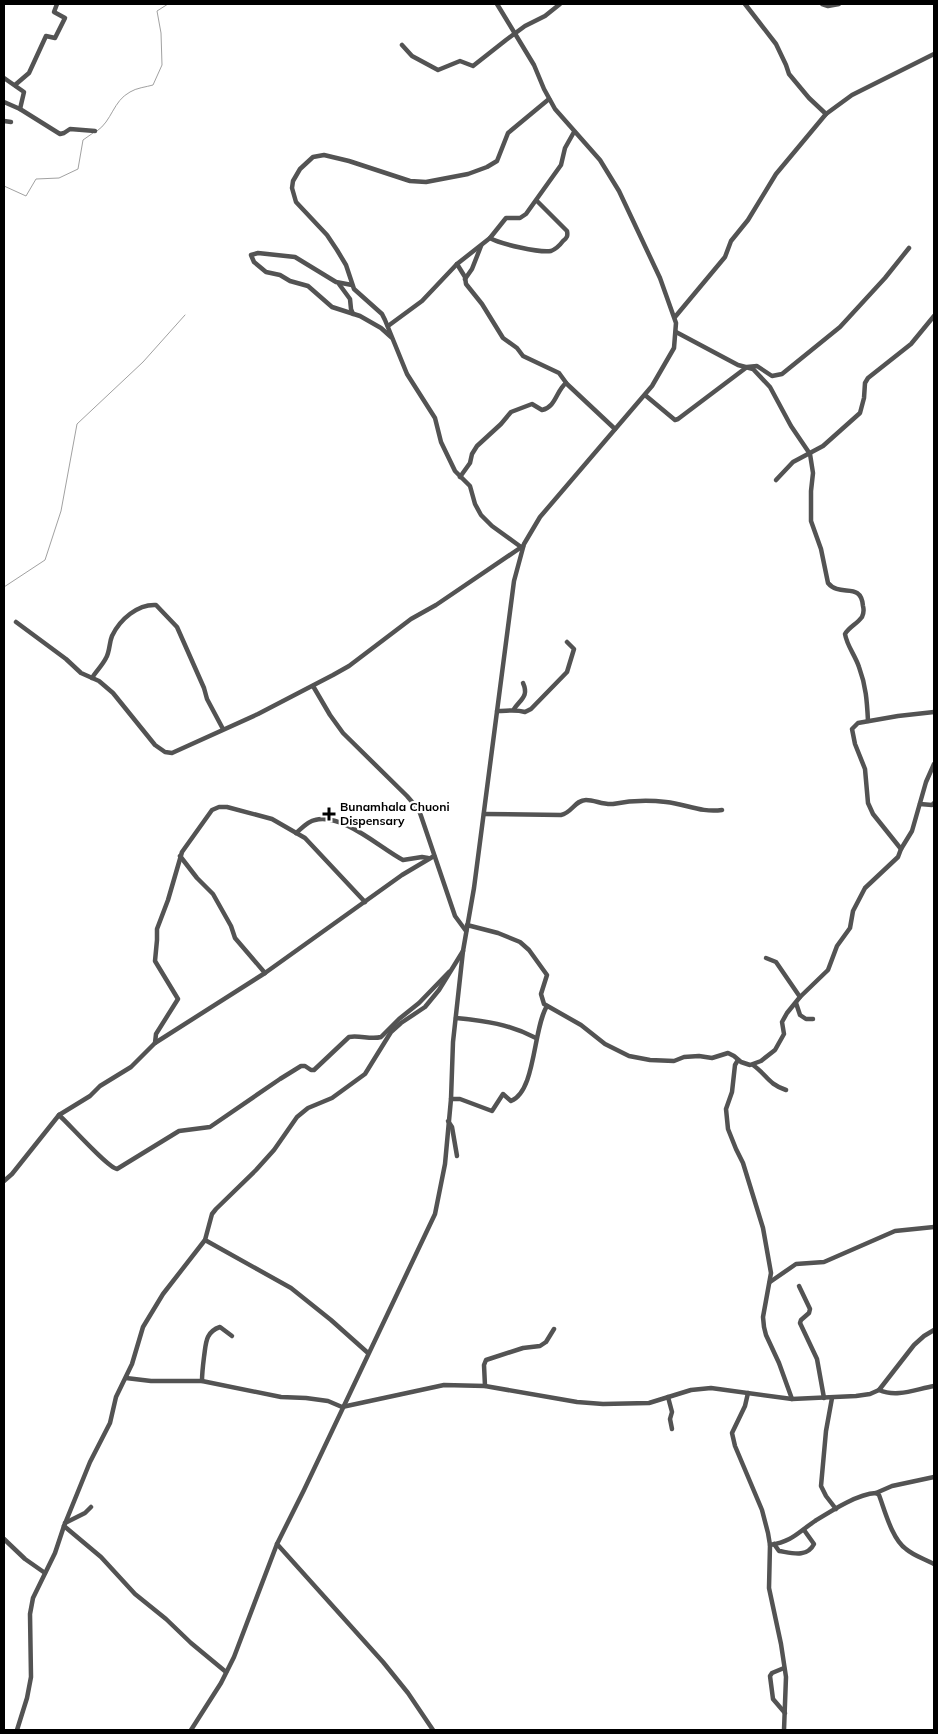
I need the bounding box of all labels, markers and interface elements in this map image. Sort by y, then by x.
place label: Bunamhala Chuoni Dispensary [340,799,450,828]
marker: Bunamhala Chuoni Dispensary [322,807,336,821]

